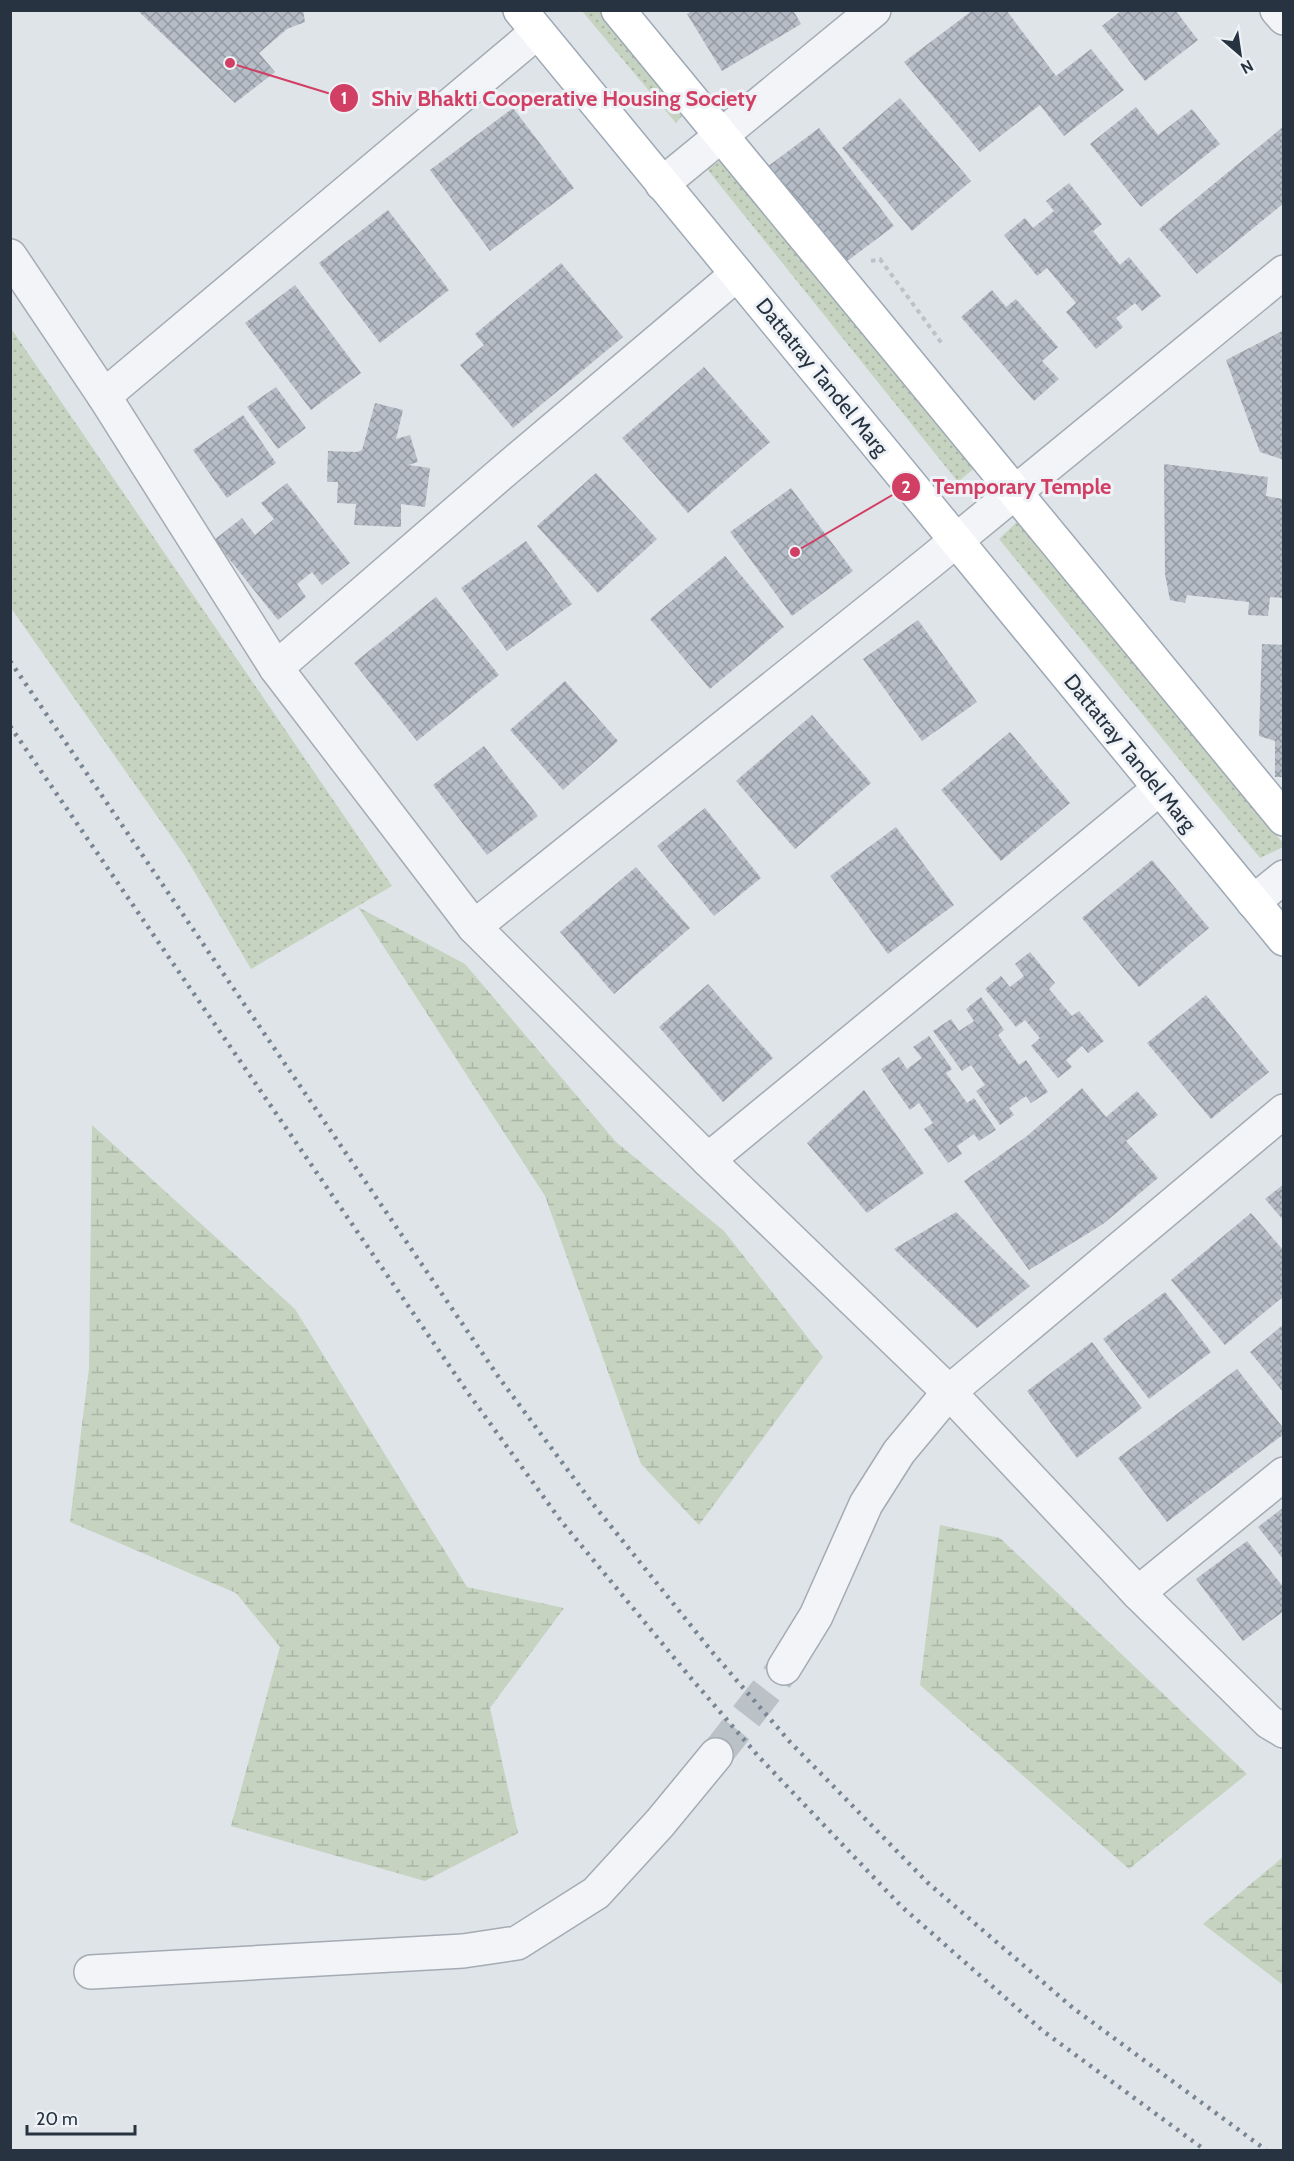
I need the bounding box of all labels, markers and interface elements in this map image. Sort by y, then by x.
north arrow [1210,24,1270,84]
text: N [1237,56,1257,78]
callout: Shiv Bhakti Cooperative Housing Society [329,78,769,118]
text: Shiv Bhakti Cooperative Housing Society [371,85,757,112]
text: 1 [341,87,347,109]
street label: Dattatray Tandel Marg [751,293,894,461]
callout: Temporary Temple [891,467,1124,507]
text: Temporary Temple [933,473,1111,500]
text: 2 [901,476,911,498]
street label: Dattatray Tandel Marg [1059,669,1202,837]
scale bar [27,2098,135,2136]
text: 20 m [36,2108,78,2130]

